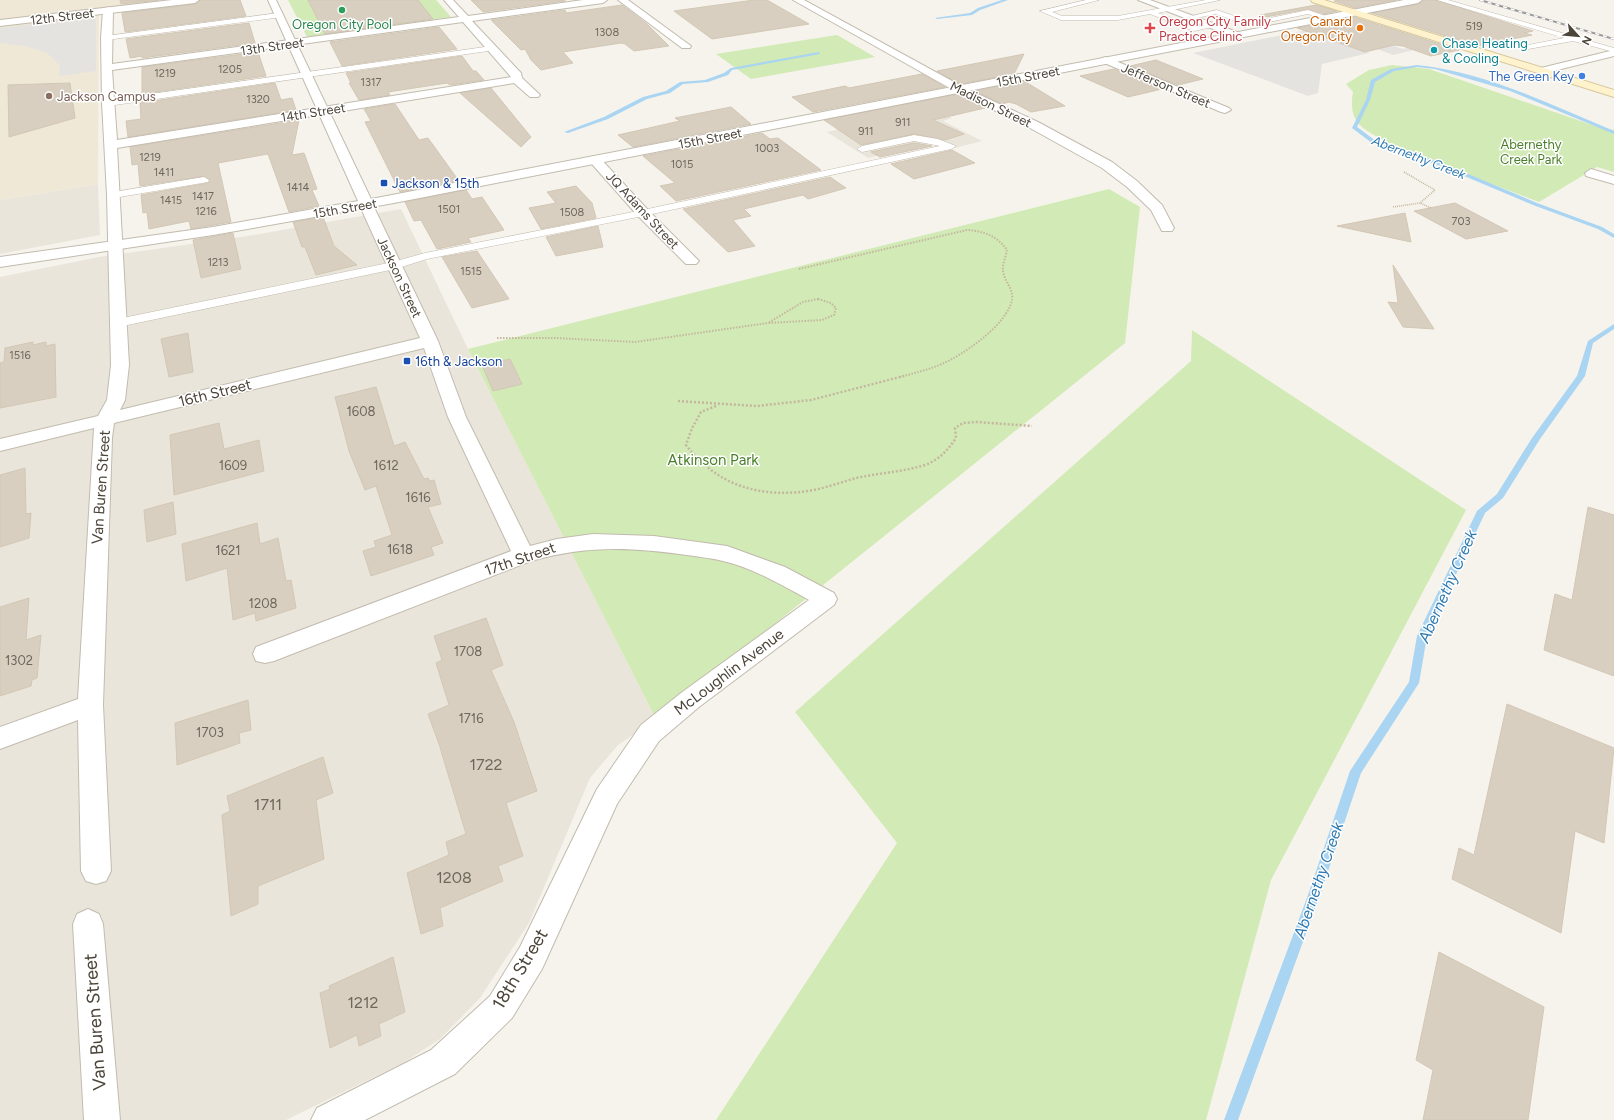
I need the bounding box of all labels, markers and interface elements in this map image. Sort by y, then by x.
street label: 12th Street [29,5,95,28]
marker: Oregon City Pool [337,5,347,15]
place label: Oregon City Family Practice Clinic [1159,14,1271,44]
place label: Canard Oregon City [1281,14,1352,44]
north arrow [1558,16,1598,56]
place label: Oregon City Pool [292,17,392,32]
house number: 519 [1465,20,1483,33]
marker: Oregon City Family Practice Clinic [1144,22,1156,34]
marker: Canard Oregon City [1355,23,1365,33]
house number: 1308 [595,26,619,39]
text: N [1579,34,1594,47]
street label: 13th Street [239,35,305,58]
place label: Chase Heating & Cooling [1442,36,1528,66]
marker: Chase Heating & Cooling [1429,45,1439,55]
street label: Jefferson Street [1119,60,1213,111]
house number: 1205 [218,63,242,76]
street label: 15th Street [995,63,1061,90]
house number: 1219 [154,67,176,80]
place label: The Green Key [1489,69,1574,84]
marker: The Green Key [1577,71,1587,81]
house number: 1317 [361,76,382,89]
street label: Madison Street [948,78,1034,131]
place label: Jackson Campus [57,89,156,104]
marker: Jackson Campus [44,91,54,101]
house number: 1320 [246,93,270,106]
street label: 14th Street [280,100,347,125]
house number: 911 [895,116,911,129]
street label: 15th Street [677,125,743,152]
house number: 911 [858,125,874,138]
water label: Abernethy Creek [1369,132,1468,182]
park label: Abernethy Creek Park [1500,137,1563,167]
house number: 1003 [755,142,779,155]
house number: 1219 [139,151,161,164]
house number: 1015 [671,158,693,171]
house number: 1411 [154,166,174,179]
street label: JQ Adams Street [603,169,682,252]
place label: Jackson & 15th [392,176,479,191]
marker: Jackson & 15th [379,178,389,188]
house number: 1414 [287,181,310,194]
house number: 1417 [192,190,214,203]
house number: 1415 [160,194,182,207]
street label: 15th Street [312,195,378,221]
house number: 1501 [438,203,460,216]
house number: 1216 [195,205,217,218]
house number: 1508 [560,206,585,219]
house number: 703 [1452,215,1470,228]
street label: Jackson Street [374,235,425,320]
house number: 1213 [207,256,229,269]
house number: 1515 [460,265,482,278]
house number: 1516 [9,349,31,362]
place label: 16th & Jackson [415,354,502,369]
marker: 16th & Jackson [402,356,412,366]
street label: 16th Street [177,375,254,411]
house number: 1608 [346,404,376,419]
street label: Van Buren Street [88,429,114,545]
park label: Atkinson Park [667,451,759,469]
house number: 1609 [219,458,247,473]
house number: 1612 [373,458,399,473]
house number: 1616 [405,490,431,505]
water label: Abernethy Creek [1414,526,1481,647]
street label: 17th Street [482,538,558,580]
house number: 1618 [387,542,413,557]
house number: 1621 [215,543,241,558]
house number: 1208 [249,596,277,611]
street label: McLoughlin Avenue [671,625,787,719]
house number: 1708 [454,644,482,659]
house number: 1302 [5,653,33,668]
house number: 1716 [458,711,484,726]
house number: 1703 [196,725,224,740]
house number: 1722 [469,755,503,774]
house number: 1711 [254,795,282,814]
water label: Abernethy Creek [1289,818,1348,942]
house number: 1208 [436,868,472,887]
street label: 18th Street [487,925,553,1013]
street label: Van Buren Street [79,953,111,1091]
house number: 1212 [347,993,379,1012]

